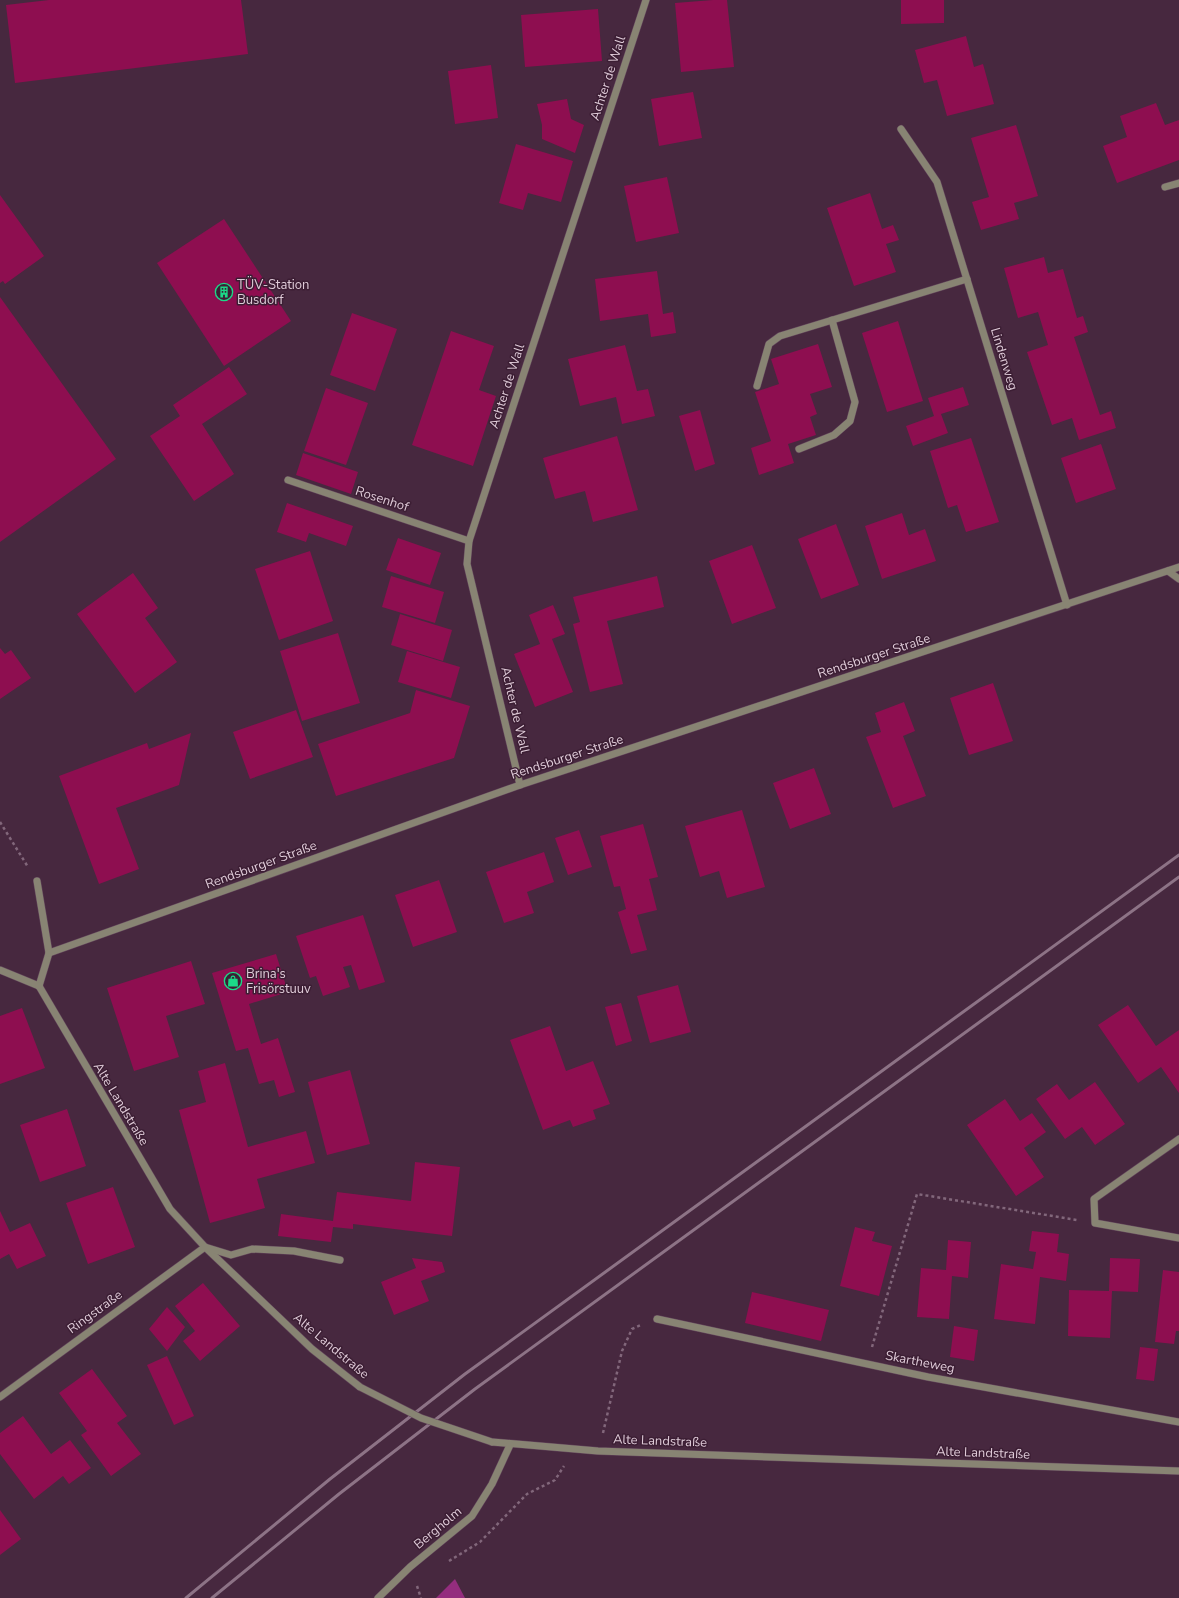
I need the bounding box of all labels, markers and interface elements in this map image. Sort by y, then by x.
street label: Achter de Wall [586,33,630,123]
place label: TÜV-Station Busdorf [237,275,309,309]
building icon: TÜV-Station Busdorf [214,282,234,302]
street label: Lindenweg [986,325,1022,393]
street label: Achter de Wall [485,341,529,431]
street label: Rosenhof [353,482,412,516]
street label: Rendsburger Straße [815,629,933,683]
street label: Achter de Wall [496,665,534,755]
street label: Rendsburger Straße [508,730,626,784]
street label: Rendsburger Straße [203,836,319,894]
place label: Brina's Frisörstuuv [246,965,311,998]
shop icon: Brina's Frisörstuuv [223,971,243,991]
street label: Alte Landstraße [89,1059,153,1149]
street label: Ringstraße [64,1286,126,1338]
street label: Alte Landstraße [289,1309,373,1383]
street label: Skartheweg [884,1346,956,1378]
street label: Alte Landstraße [613,1430,707,1452]
street label: Alte Landstraße [936,1442,1030,1464]
street label: Bergholm [410,1503,466,1553]

